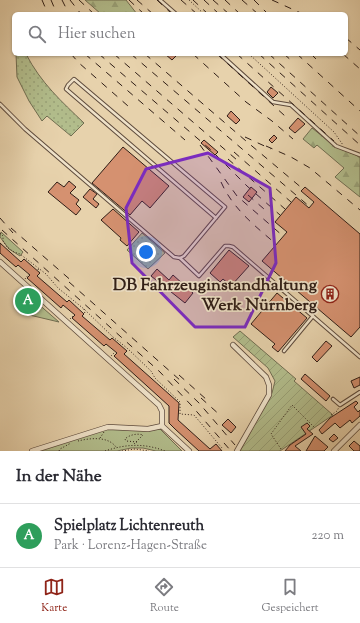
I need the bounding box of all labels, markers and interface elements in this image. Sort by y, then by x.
search box [12,12,348,56]
icon: search [26,23,48,45]
text: Hier suchen [58,24,136,45]
your location [136,242,156,262]
place label: DB Fahrzeuginstandhaltung Werk Nürnberg [113,274,318,318]
building icon: DB Fahrzeuginstandhaltung Werk Nürnberg [320,284,340,304]
pin: A [15,286,41,316]
text: In der Nähe [16,465,102,489]
text: Spielplatz Lichtenreuth [54,516,204,537]
text: A [24,527,34,545]
text: 220 m [311,527,344,545]
text: Park · Lorenz-Hagen-Straße [54,537,207,555]
tab: Karte [41,576,67,616]
tab: Route [150,576,179,616]
tab: Gespeichert [262,576,319,616]

